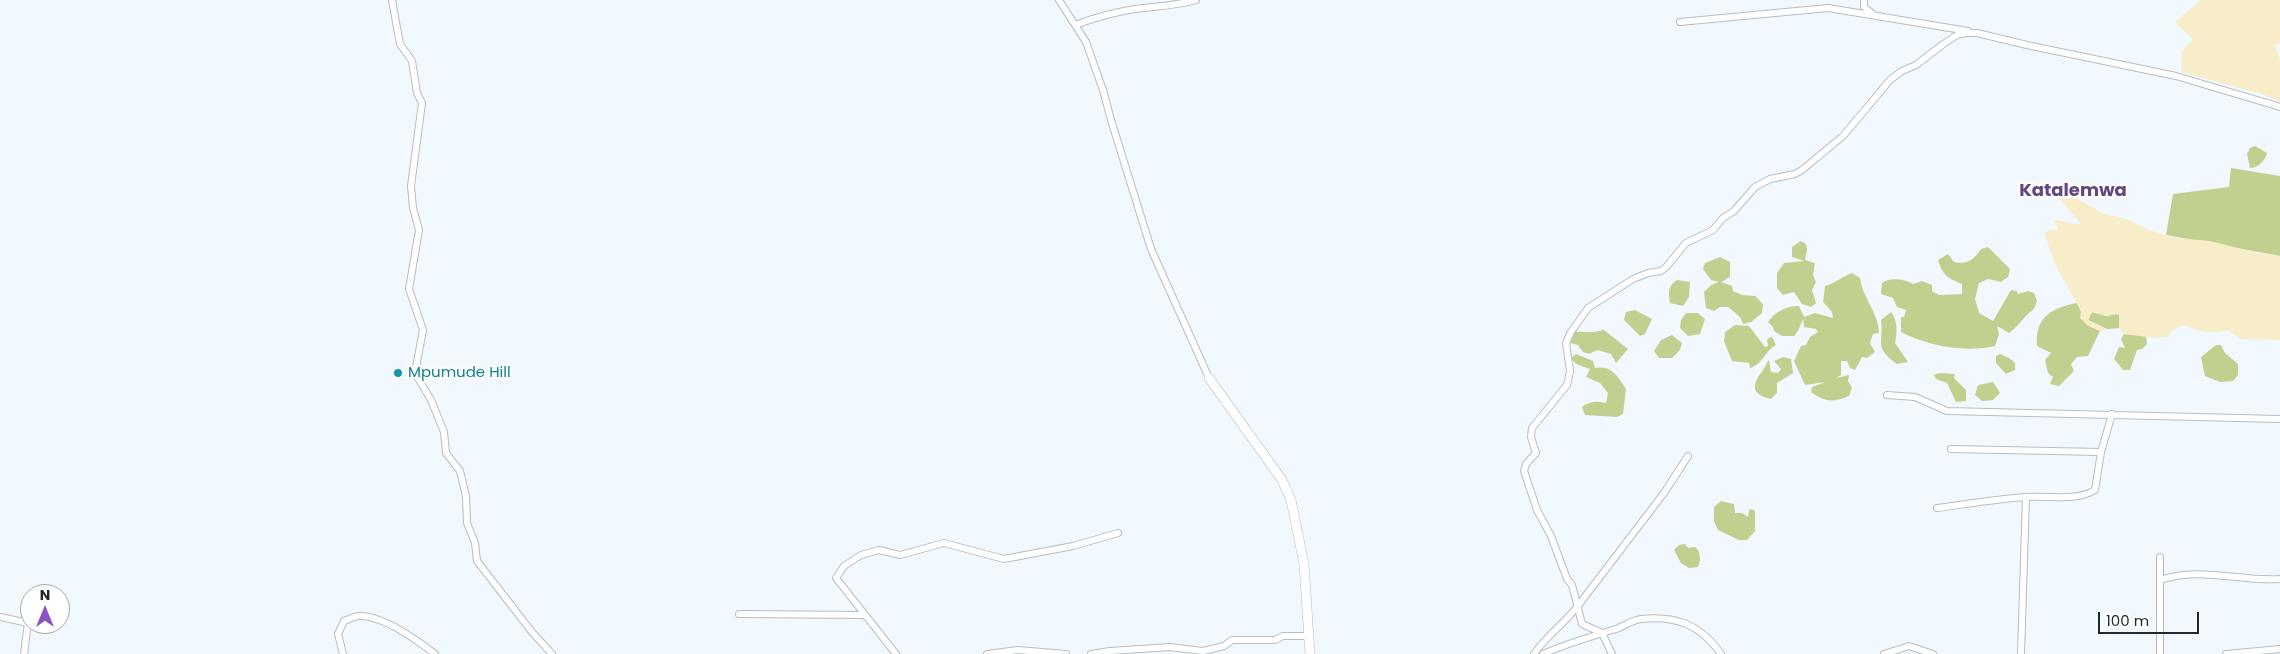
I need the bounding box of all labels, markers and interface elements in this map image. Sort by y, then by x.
district label: Katalemwa [2019,180,2127,202]
place label: Mpumude Hill [408,364,511,382]
marker: Mpumude Hill [392,367,404,379]
north arrow [20,584,70,634]
text: N [40,585,50,605]
scale bar [2100,602,2201,634]
text: 100 m [2106,610,2149,631]

